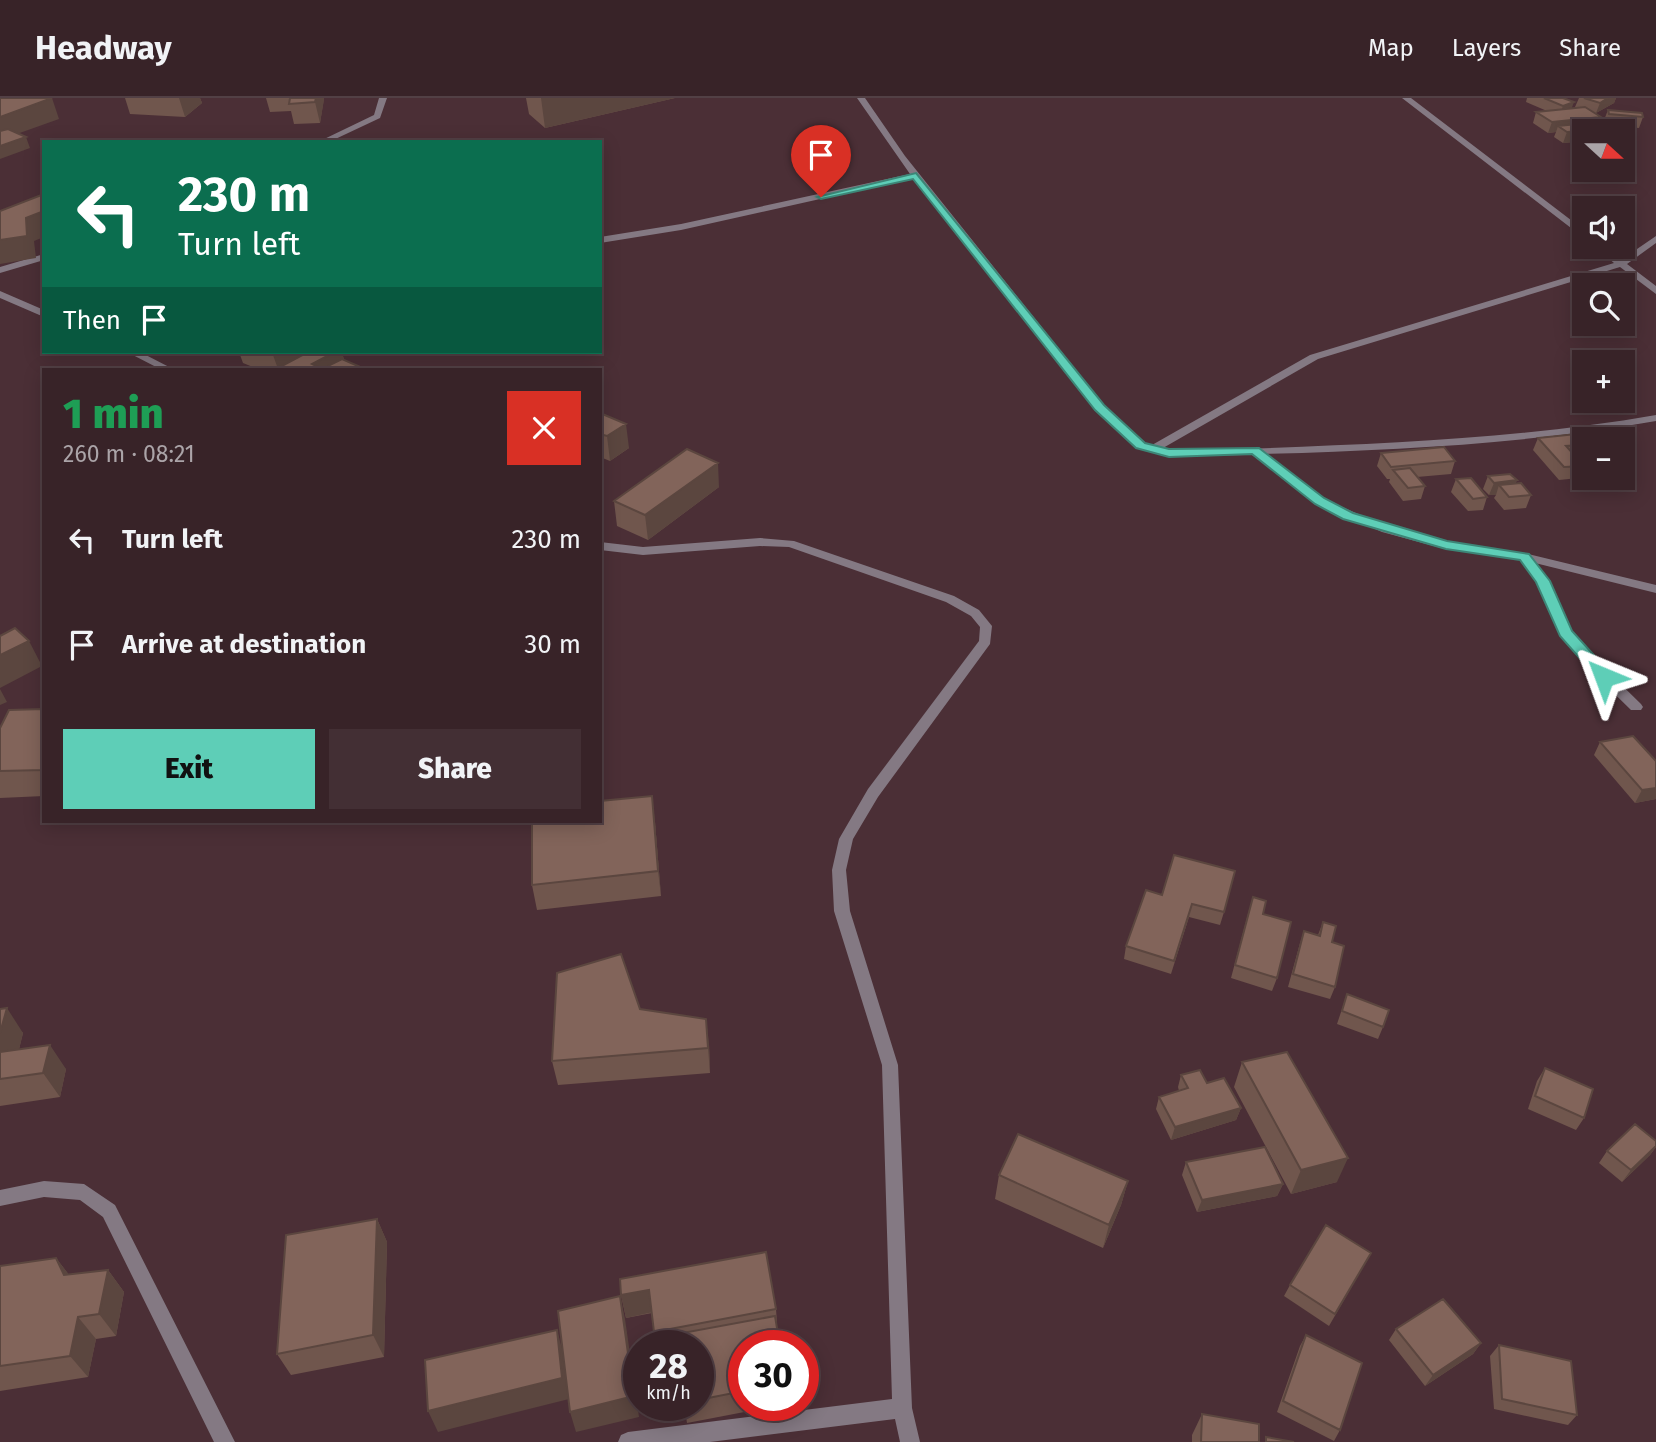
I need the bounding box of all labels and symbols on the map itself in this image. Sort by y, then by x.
north arrow [1572,119,1634,182]
pin [791,125,851,197]
position arrow [1567,640,1641,714]
speed limit sign: 30 [728,1330,819,1421]

